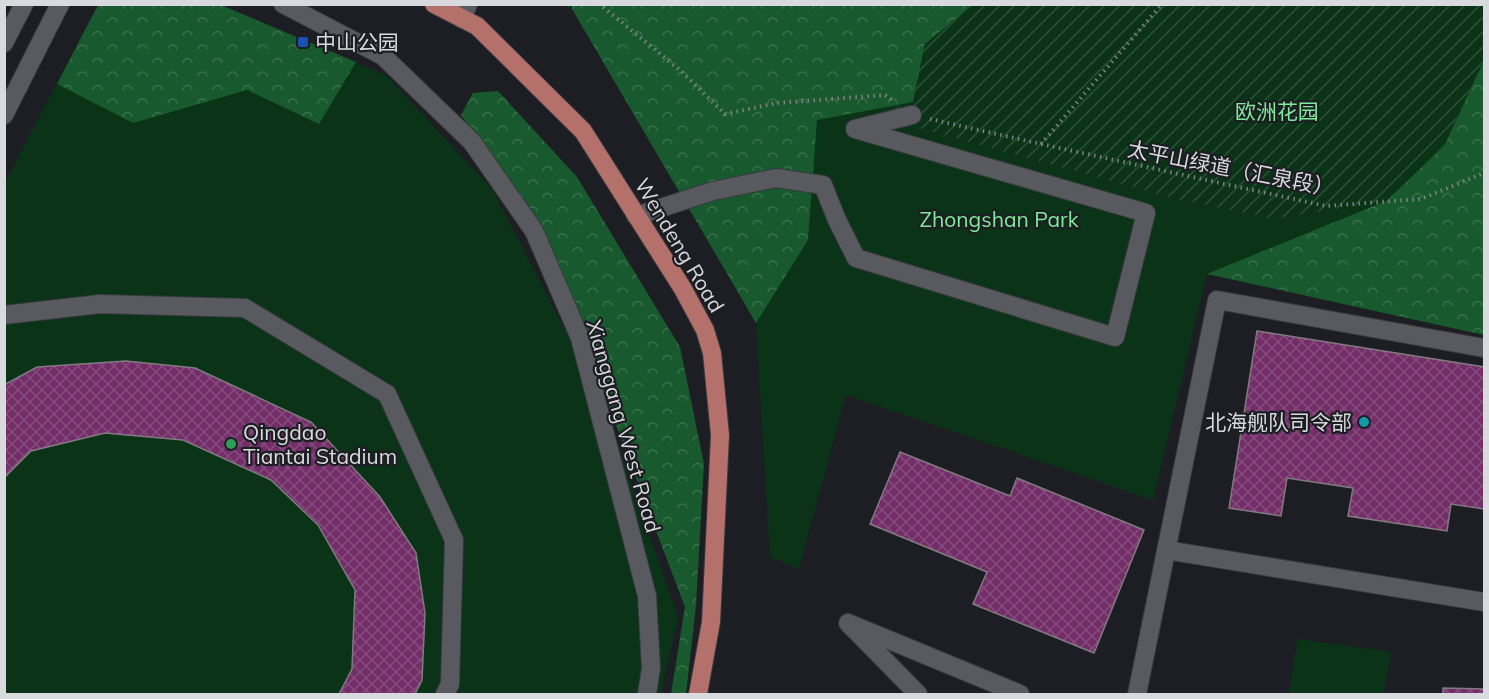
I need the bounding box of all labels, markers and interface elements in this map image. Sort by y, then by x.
place label: 中山公园 [315,29,399,55]
marker: 中山公园 [296,35,310,49]
park label: 欧洲花园 [1235,98,1319,124]
street label: 太平山绿道（汇泉段） [1125,135,1337,201]
street label: Wendeng Road [630,173,730,317]
park label: Zhongshan Park [919,206,1079,232]
street label: Xianggang West Road [581,317,667,535]
place label: 北海舰队司令部 [1205,409,1352,435]
marker: 北海舰队司令部 [1357,415,1371,429]
place label: Qingdao Tiantai Stadium [243,419,397,469]
marker: Qingdao Tiantai Stadium [224,437,238,451]

